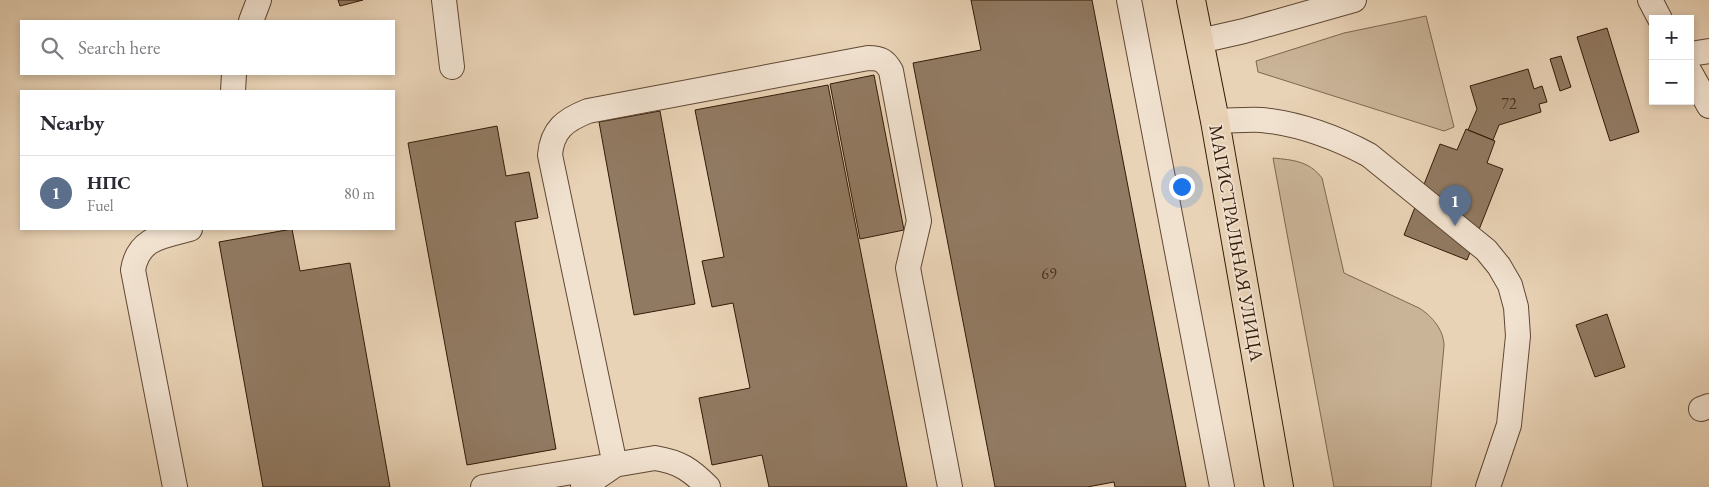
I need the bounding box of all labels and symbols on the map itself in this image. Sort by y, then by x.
house number: 72 [1501,93,1517,114]
street label: МАГИСТРАЛЬНАЯ УЛИЦА [1203,123,1270,364]
your location [1169,174,1195,200]
pin: 1 [1439,185,1471,226]
house number: 69 [1041,263,1057,284]

